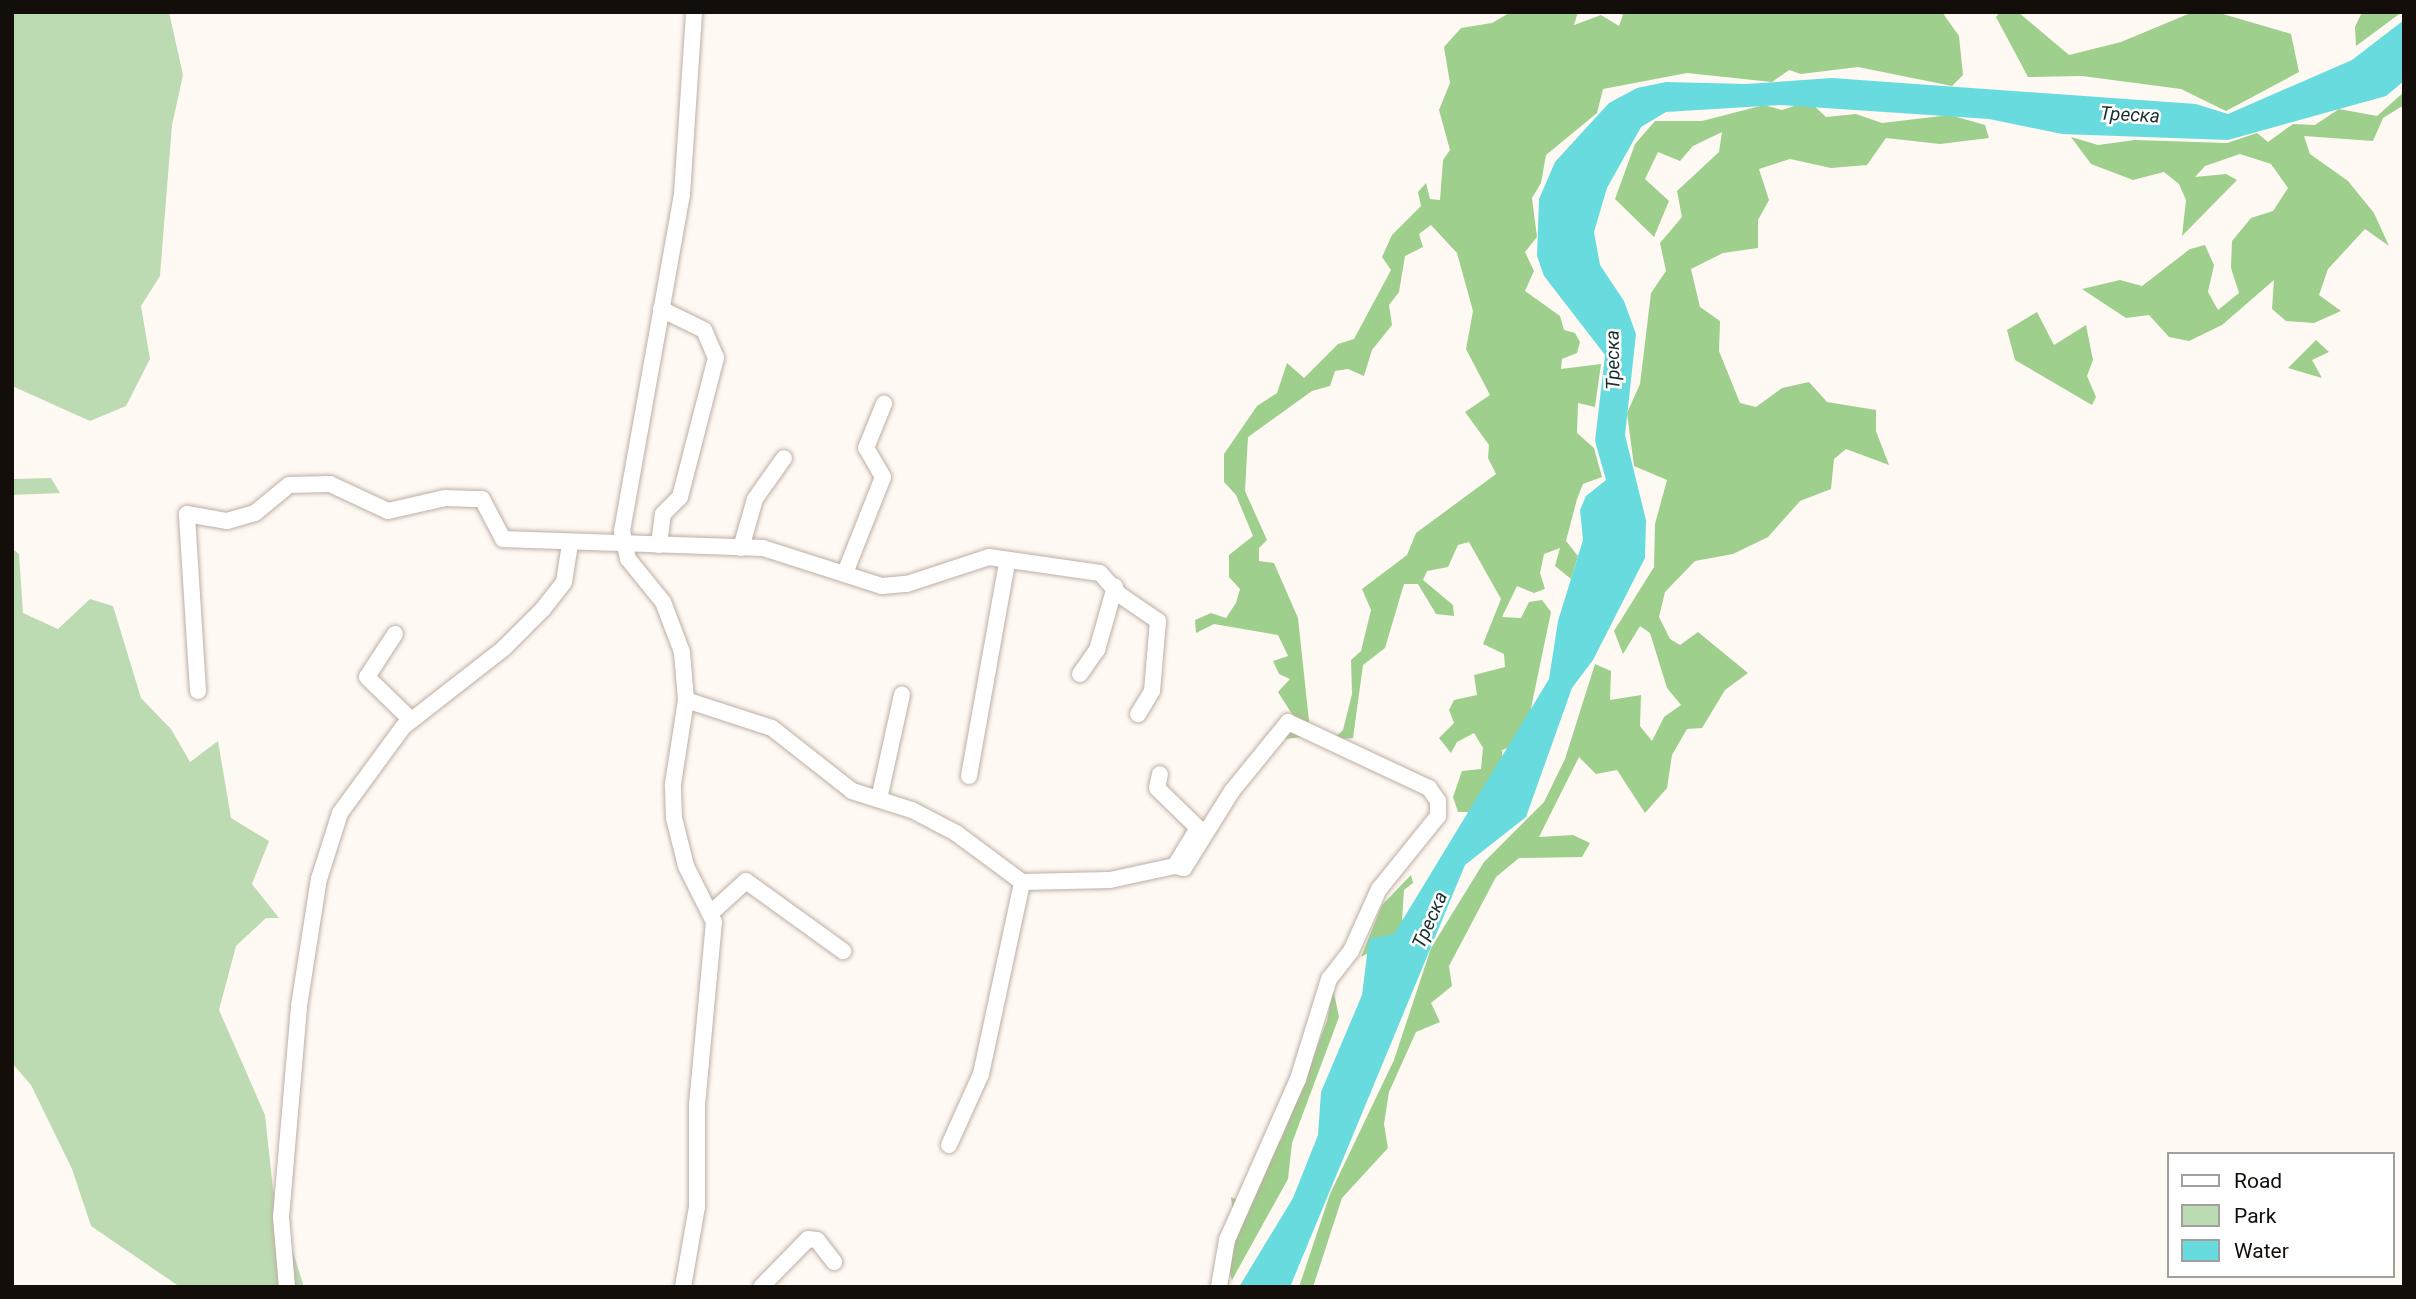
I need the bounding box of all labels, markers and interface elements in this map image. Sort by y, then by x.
water label: Треска [2100,102,2160,128]
water label: Треска [1601,330,1625,390]
water label: Треска [1407,888,1453,952]
legend [2168,1152,2395,1278]
text: Road [2234,1169,2282,1193]
text: Park [2234,1204,2276,1228]
text: Water [2234,1239,2289,1263]

